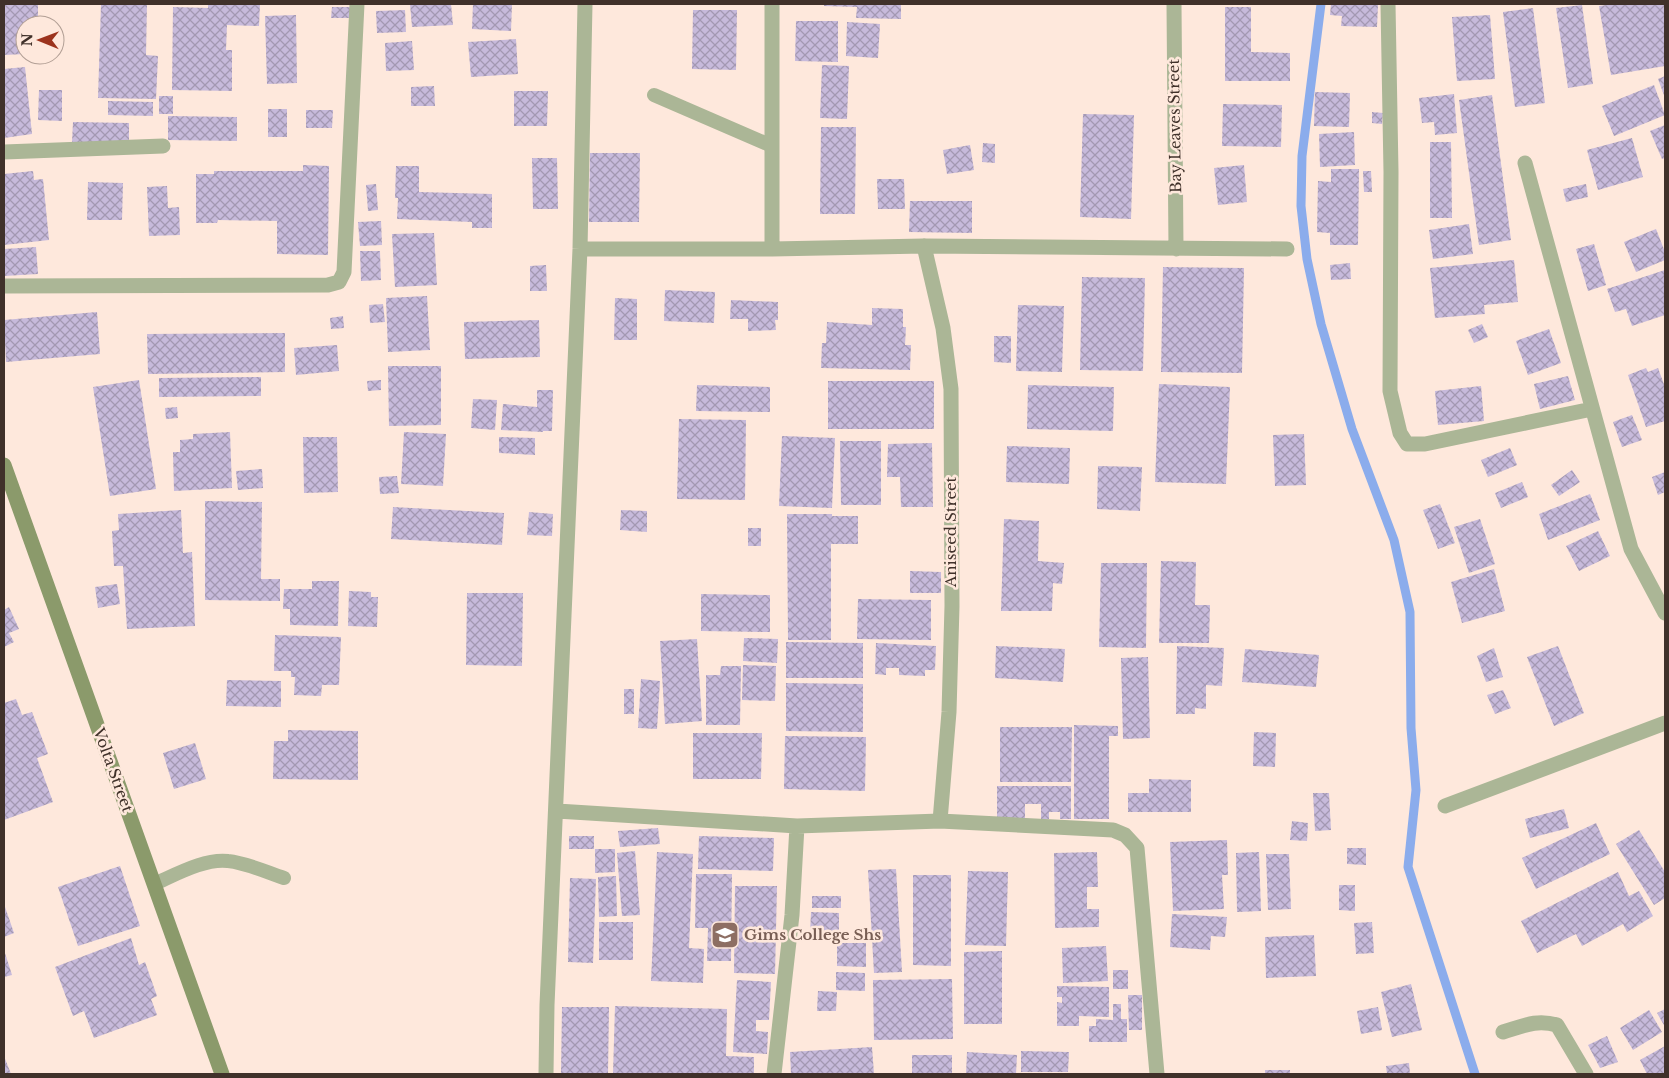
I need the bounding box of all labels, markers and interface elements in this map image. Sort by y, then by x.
north arrow [15,15,65,65]
text: N [18,33,36,47]
street label: Bay Leaves Street [1164,58,1185,193]
street label: Aniseed Street [941,476,960,588]
street label: Volta Street [89,724,138,815]
school or university icon: Gims College Shs [710,920,740,950]
place label: Gims College Shs [744,925,881,944]

